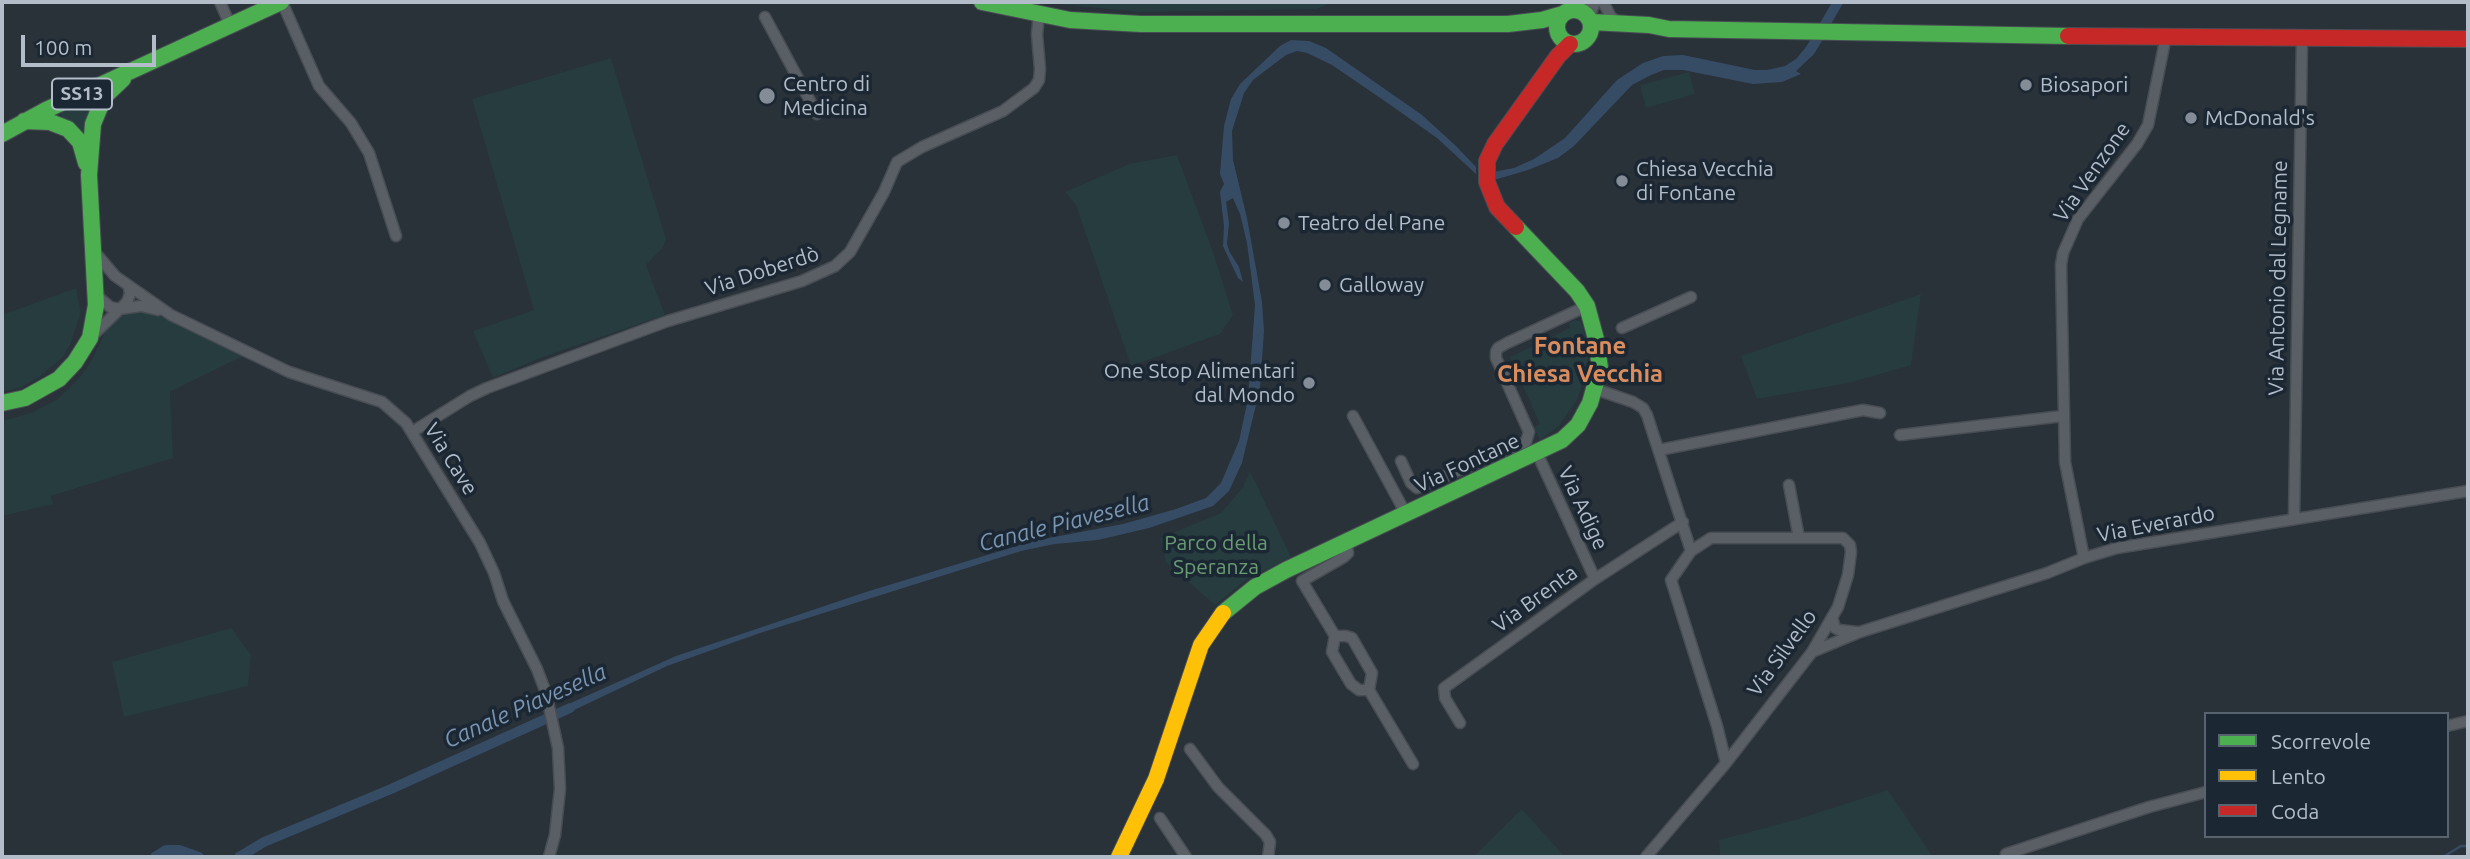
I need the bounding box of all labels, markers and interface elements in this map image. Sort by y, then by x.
scale bar [24,21,159,65]
text: 100 m [34,35,92,59]
place label: Centro di Medicina [783,71,870,121]
place label: Biosapori [2040,72,2128,98]
marker: Biosapori [2018,77,2034,93]
road number: SS13 [52,78,112,110]
marker: Centro di Medicina [757,86,777,106]
place label: McDonald's [2205,105,2315,131]
marker: McDonald's [2183,110,2199,126]
street label: Via Venzone [2048,117,2136,227]
place label: Chiesa Vecchia di Fontane [1636,156,1774,206]
street label: Via Antonio dal Legname [2263,160,2293,396]
marker: Chiesa Vecchia di Fontane [1614,173,1630,189]
place label: Teatro del Pane [1298,210,1445,236]
marker: Teatro del Pane [1276,215,1292,231]
street label: Via Doberdò [702,241,822,301]
place label: Galloway [1339,272,1424,298]
marker: Galloway [1317,277,1333,293]
district label: Fontane Chiesa Vecchia [1497,332,1663,388]
place label: One Stop Alimentari dal Mondo [1104,358,1295,408]
marker: One Stop Alimentari dal Mondo [1301,375,1317,391]
street label: Via Cave [419,418,483,500]
street label: Via Fontane [1411,428,1523,498]
street label: Via Adige [1553,462,1613,554]
water label: Canale Piavesella [976,488,1152,558]
street label: Via Everardo [2095,500,2217,548]
park label: Parco della Speranza [1164,530,1268,580]
street label: Via Brenta [1488,560,1582,638]
street label: Via Silvello [1742,605,1822,701]
water label: Canale Piavesella [439,658,611,754]
legend [2204,712,2449,838]
text: Scorrevole [2271,729,2371,753]
text: Lento [2271,764,2326,788]
text: Coda [2271,799,2319,823]

